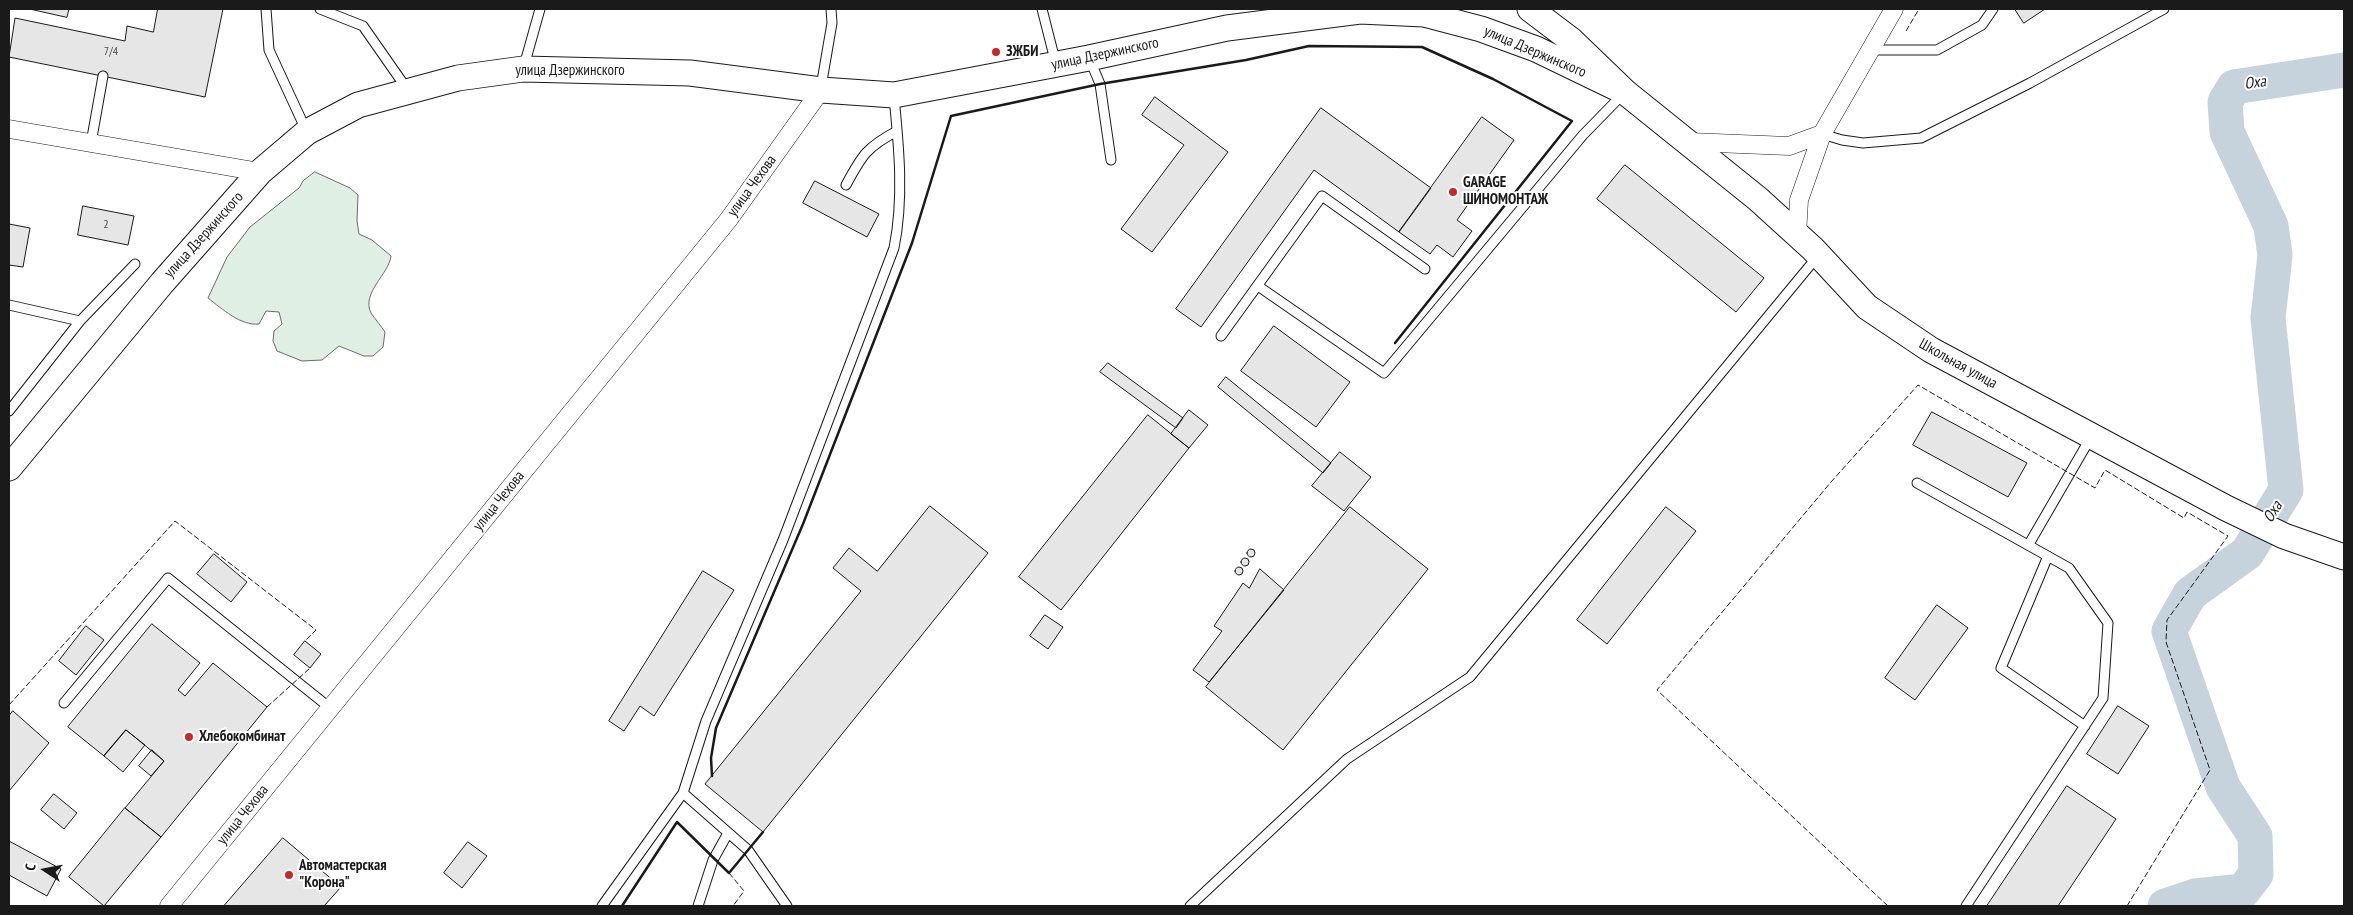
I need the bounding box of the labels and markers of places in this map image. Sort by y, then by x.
place label: ЗЖБИ [1006,43,1038,61]
marker: ЗЖБИ [990,46,1002,58]
place label: GARAGE ШИНОМОНТАЖ [1463,174,1548,209]
marker: GARAGE ШИНОМОНТАЖ [1447,186,1459,198]
place label: Хлебокомбинат [199,728,285,746]
marker: Хлебокомбинат [183,731,195,743]
place label: Автомастерская "Корона" [299,857,386,892]
marker: Автомастерская "Корона" [283,869,295,881]

